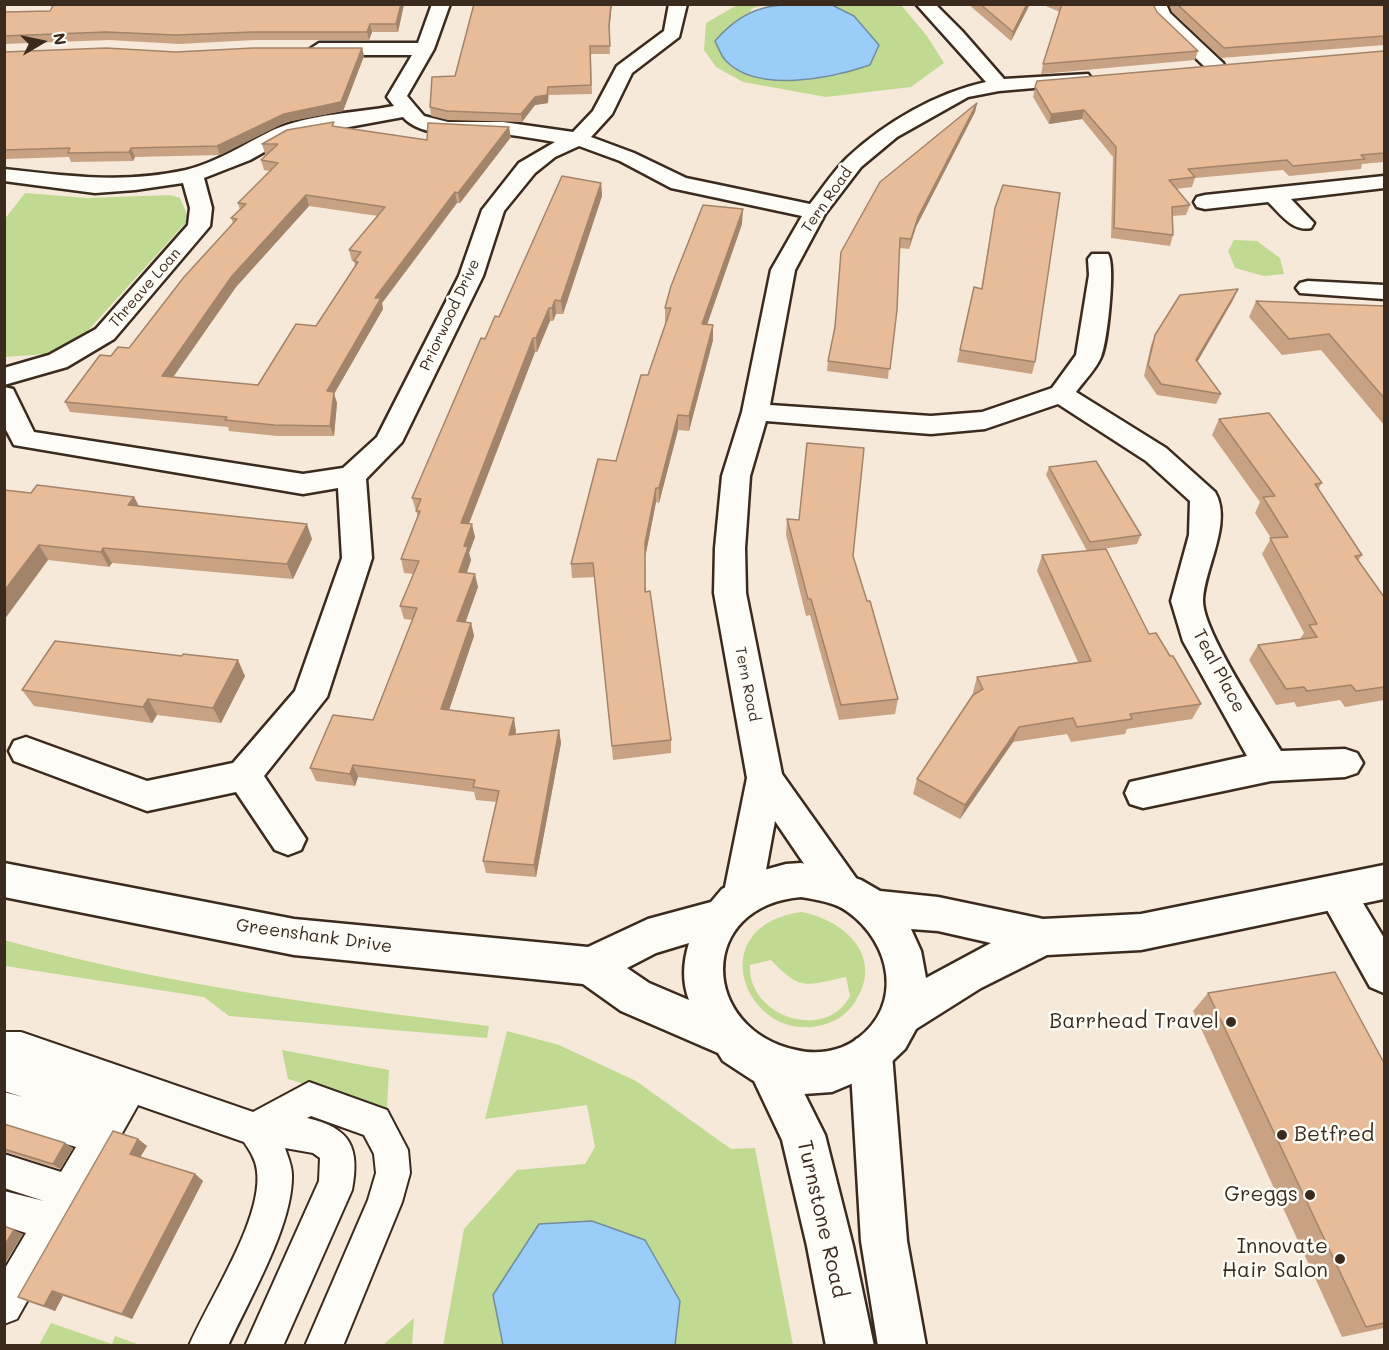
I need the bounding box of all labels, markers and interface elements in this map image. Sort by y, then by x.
north arrow [12,12,72,72]
text: N [49,31,72,47]
street label: Tern Road [798,164,856,236]
street label: Threave Loan [106,245,184,331]
street label: Priorwood Drive [416,256,484,374]
street label: Teal Place [1188,626,1250,716]
street label: Tern Road [731,645,763,723]
street label: Greenshank Drive [234,914,394,958]
place label: Barrhead Travel [1049,1009,1219,1035]
marker: Barrhead Travel [1224,1015,1238,1029]
place label: Betfred [1294,1122,1374,1148]
marker: Betfred [1275,1128,1289,1142]
street label: Turnstone Road [792,1138,852,1300]
place label: Greggs [1224,1182,1298,1208]
marker: Greggs [1303,1188,1317,1202]
place label: Innovate Hair Salon [1222,1234,1328,1284]
marker: Innovate Hair Salon [1333,1252,1347,1266]

